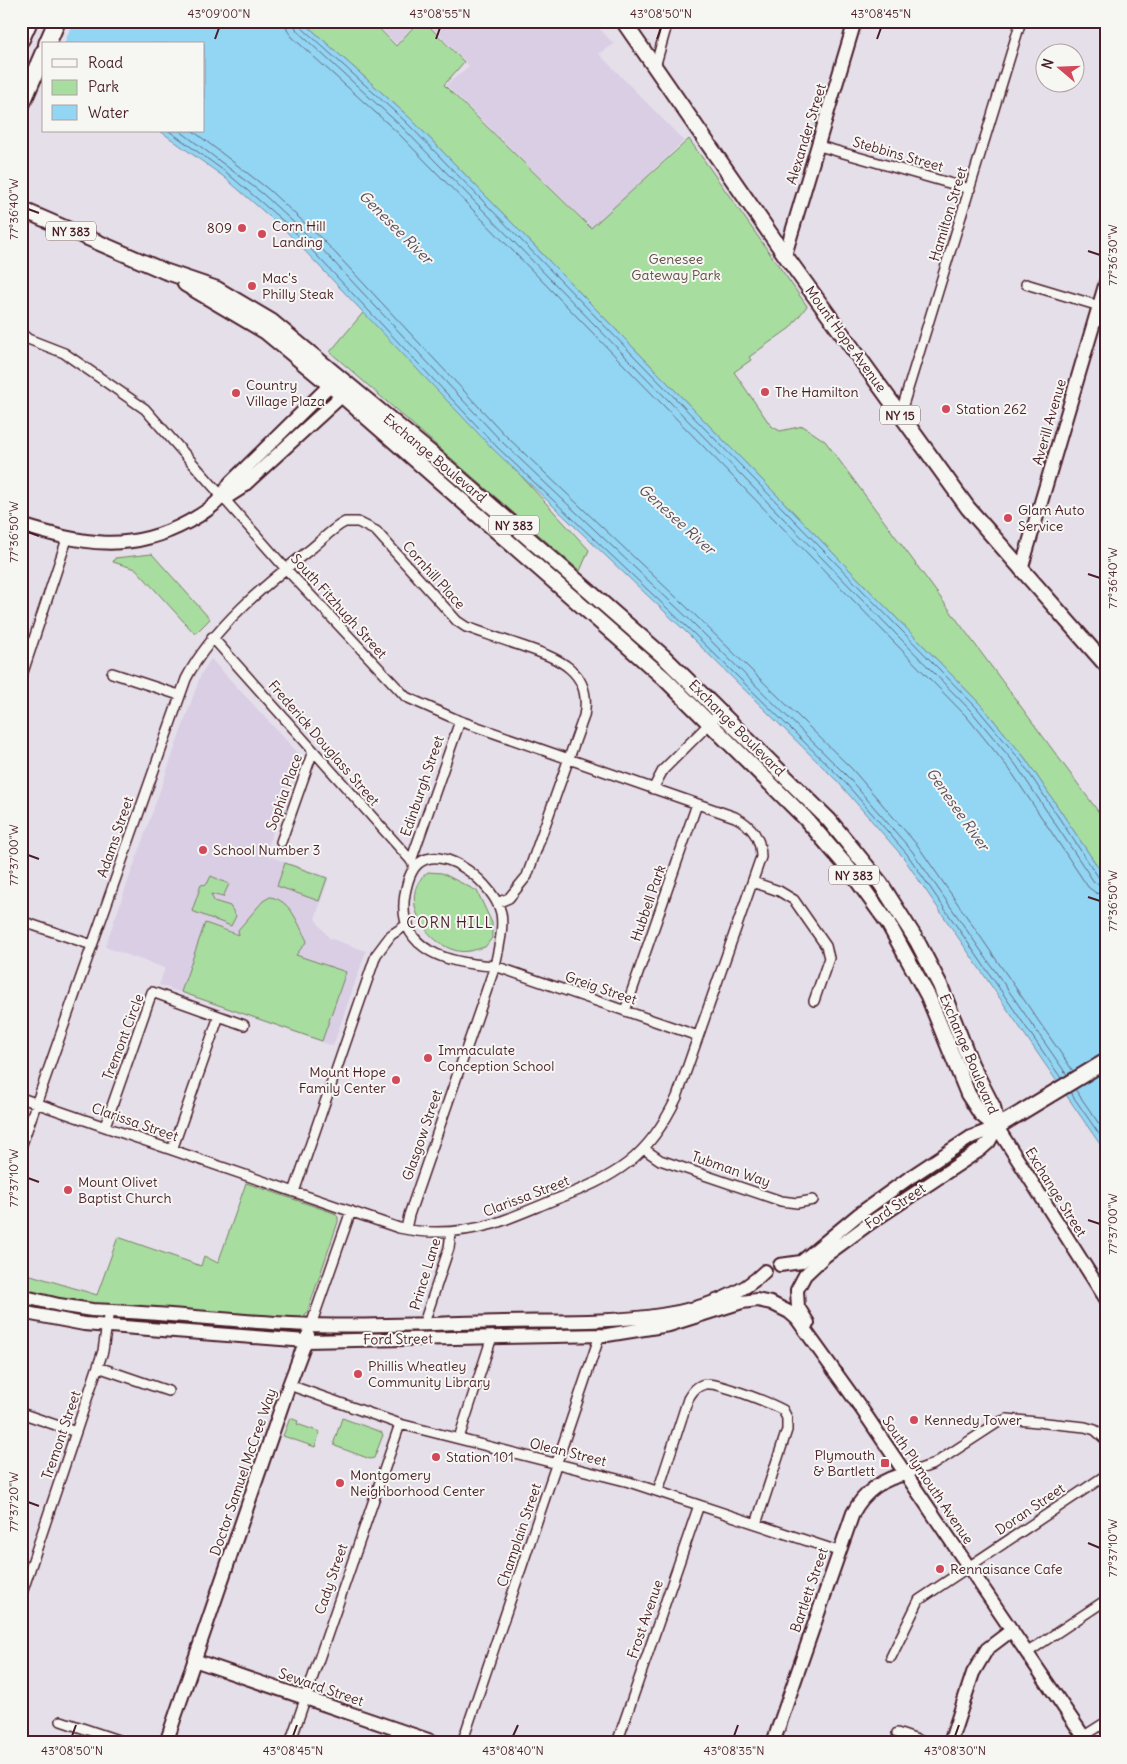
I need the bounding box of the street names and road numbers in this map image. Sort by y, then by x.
street label: Alexander Street [782,81,830,187]
street label: Stebbins Street [851,132,946,176]
street label: Hamilton Street [925,164,971,263]
road number: NY 383 [46,222,96,240]
street label: Mount Hope Avenue [801,282,891,396]
street label: Averill Avenue [1028,377,1070,467]
road number: NY 15 [880,406,920,424]
street label: Exchange Boulevard [380,410,490,506]
road number: NY 383 [489,516,539,534]
street label: Cornhill Place [399,537,469,613]
street label: South Fitzhugh Street [287,550,391,662]
street label: Frederick Douglass Street [265,676,384,810]
street label: Exchange Boulevard [685,676,789,780]
street label: Edinburgh Street [396,733,448,839]
street label: Sophia Place [262,751,306,833]
street label: Adams Street [93,794,137,880]
street label: Hubbell Park [627,862,669,944]
road number: NY 383 [829,866,879,884]
street label: Greig Street [563,967,639,1009]
street label: Tremont Circle [98,991,148,1083]
street label: Exchange Boulevard [935,991,1003,1117]
street label: Glasgow Street [398,1087,446,1183]
street label: Clarissa Street [89,1099,181,1145]
street label: Exchange Street [1021,1144,1091,1240]
street label: Tubman Way [689,1147,773,1191]
street label: Clarissa Street [480,1171,572,1221]
street label: Ford Street [861,1179,929,1233]
street label: Prince Lane [406,1236,444,1312]
street label: Ford Street [363,1329,433,1349]
street label: Doctor Samuel McCree Way [206,1386,280,1558]
street label: Tremont Street [37,1388,85,1482]
street label: South Plymouth Avenue [878,1412,978,1548]
street label: Olean Street [528,1434,608,1470]
street label: Doran Street [992,1479,1068,1539]
street label: Champlain Street [493,1480,545,1589]
street label: Cady Street [310,1541,352,1617]
street label: Bartlett Street [786,1545,832,1635]
street label: Frost Avenue [623,1577,667,1661]
street label: Seward Street [276,1664,366,1710]

